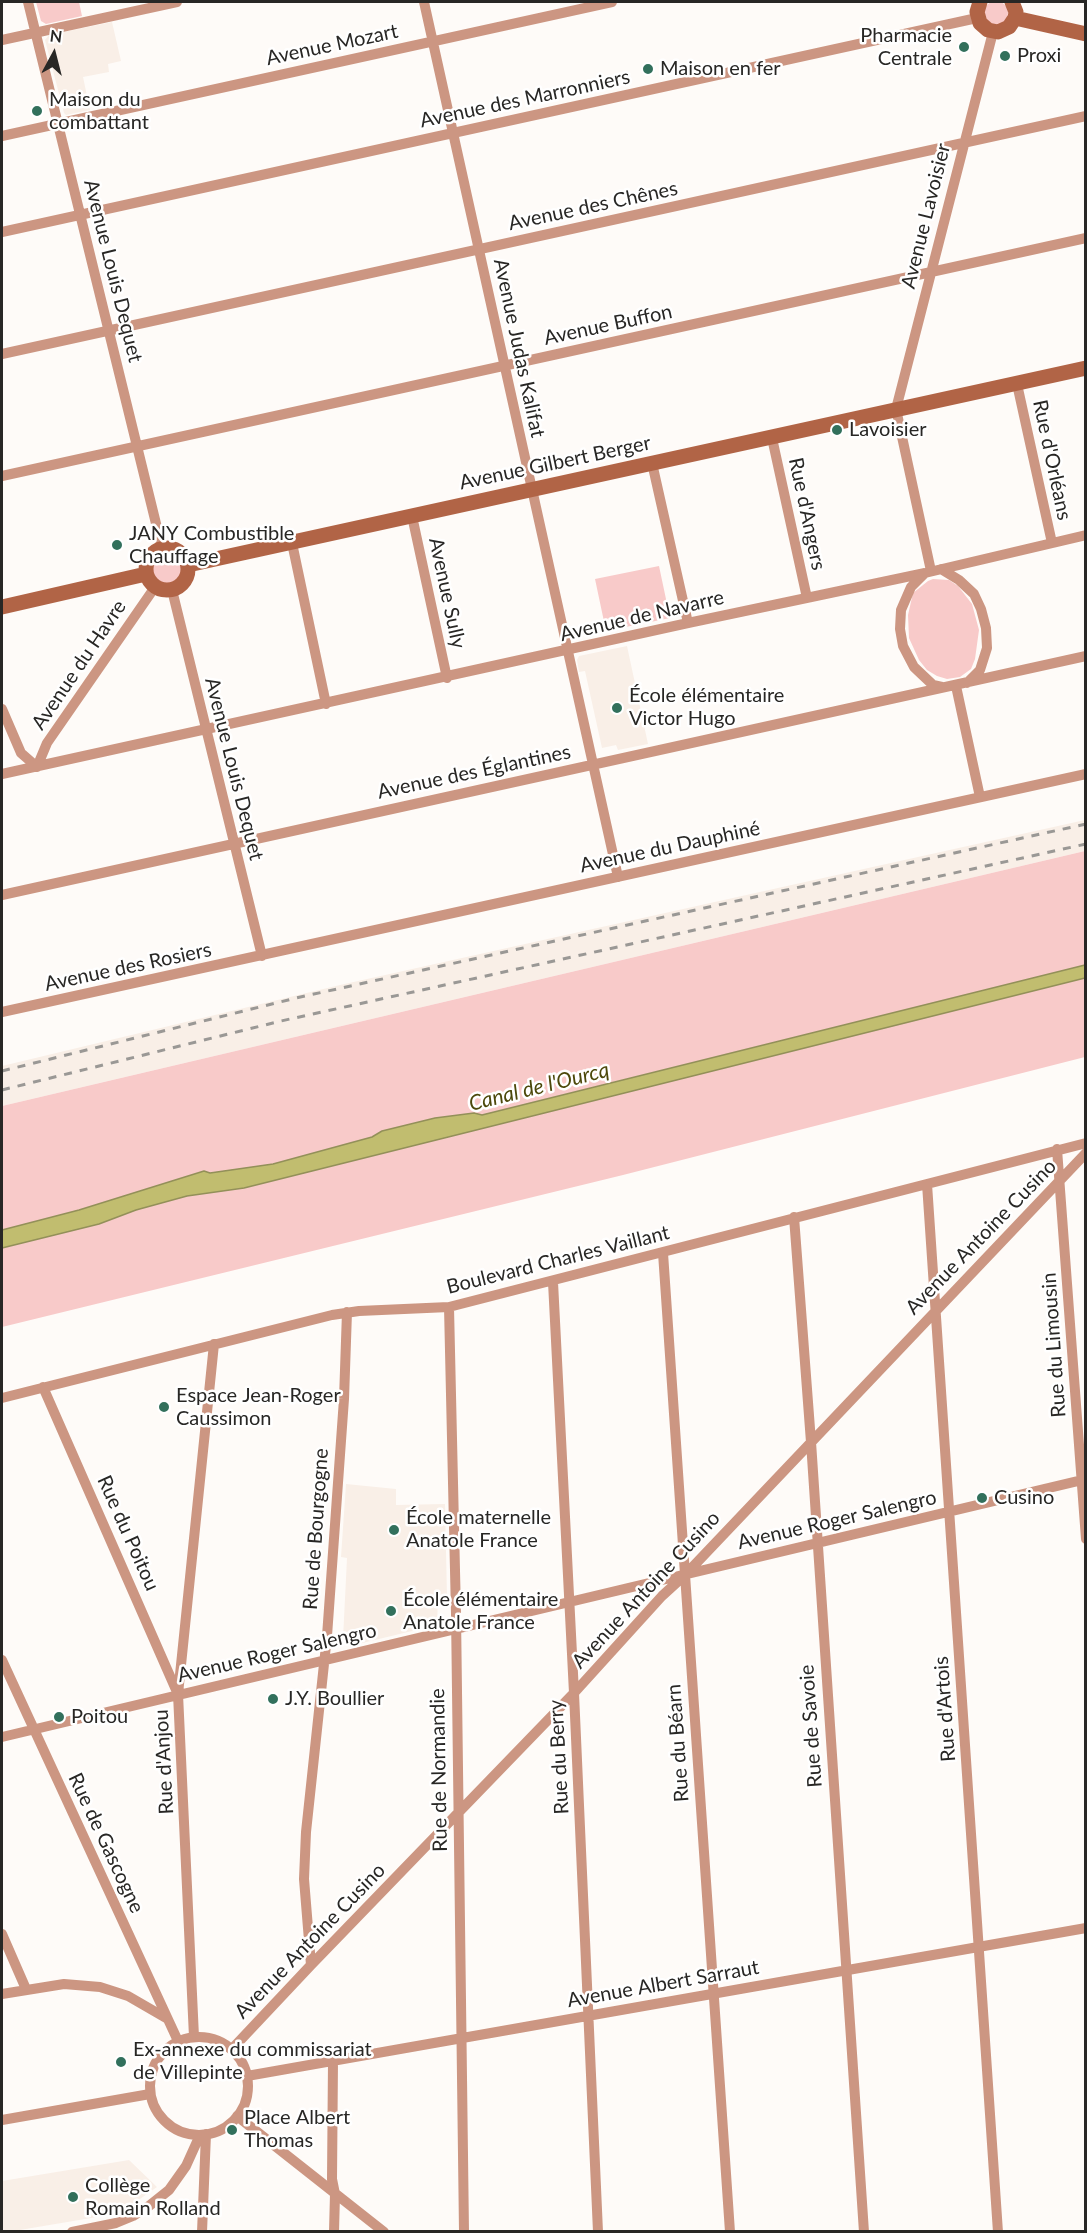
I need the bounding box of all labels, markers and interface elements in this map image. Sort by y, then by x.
street label: Avenue Mozart [264,19,400,71]
north arrow [24,24,84,84]
place label: Pharmacie Centrale [860,24,952,71]
text: N [49,25,64,46]
marker: Pharmacie Centrale [957,40,971,54]
place label: Proxi [1017,44,1061,68]
marker: Proxi [998,49,1012,63]
place label: Maison en fer [660,57,781,81]
marker: Maison en fer [641,62,655,76]
street label: Avenue des Marronniers [418,65,632,133]
place label: Maison du combattant [49,88,149,135]
marker: Maison du combattant [30,104,44,118]
street label: Avenue Lavoisier [896,141,956,291]
street label: Avenue des Chênes [506,176,680,236]
street label: Avenue Louis Dequet [79,177,147,365]
street label: Avenue Judas Kalifat [488,256,550,440]
street label: Avenue Buffon [542,300,674,350]
street label: Rue d'Orléans [1028,398,1076,522]
place label: Lavoisier [849,418,926,442]
marker: Lavoisier [830,423,844,437]
street label: Avenue Gilbert Berger [457,431,653,495]
street label: Rue d'Angers [783,456,831,572]
place label: JANY Combustible Chauffage [129,522,294,569]
street label: Avenue Sully [424,535,470,651]
marker: JANY Combustible Chauffage [110,538,124,552]
street label: Avenue de Navarre [558,585,726,647]
street label: Avenue du Havre [27,596,131,734]
street label: Avenue Louis Dequet [200,675,268,863]
place label: École élémentaire Victor Hugo [629,684,784,731]
marker: École élémentaire Victor Hugo [610,701,624,715]
street label: Avenue des Églantines [375,740,573,804]
street label: Avenue du Dauphiné [578,816,762,878]
street label: Avenue des Rosiers [42,938,214,996]
water label: Canal de l'Ourcq [466,1057,612,1117]
street label: Avenue Antoine Cusino [901,1154,1061,1320]
street label: Boulevard Charles Vaillant [444,1221,672,1299]
street label: Rue du Limousin [1037,1272,1071,1418]
place label: Espace Jean-Roger Caussimon [176,1384,341,1431]
marker: Espace Jean-Roger Caussimon [157,1400,171,1414]
street label: Rue de Bourgogne [298,1447,334,1611]
street label: Rue du Poitou [92,1472,164,1594]
street label: Avenue Roger Salengro [735,1485,939,1555]
place label: Cusino [994,1486,1054,1510]
marker: Cusino [975,1491,989,1505]
place label: École maternelle Anatole France [406,1506,551,1553]
street label: Avenue Antoine Cusino [567,1506,725,1674]
marker: École maternelle Anatole France [387,1523,401,1537]
place label: École élémentaire Anatole France [403,1588,558,1635]
marker: École élémentaire Anatole France [384,1604,398,1618]
street label: Avenue Roger Salengro [175,1618,379,1688]
street label: Rue d'Artois [929,1655,961,1763]
street label: Rue de Savoie [795,1664,827,1788]
street label: Rue du Béarn [662,1683,694,1803]
place label: J.Y. Boullier [285,1687,384,1711]
street label: Rue de Normandie [426,1688,452,1852]
marker: J.Y. Boullier [266,1692,280,1706]
street label: Rue du Berry [544,1699,574,1815]
place label: Poitou [71,1705,128,1729]
street label: Rue d'Anjou [149,1709,179,1815]
marker: Poitou [52,1710,66,1724]
street label: Rue de Gascogne [63,1769,149,1917]
street label: Avenue Antoine Cusino [230,1858,390,2024]
street label: Avenue Albert Sarraut [565,1955,761,2013]
place label: Ex-annexe du commissariat de Villepinte [133,2038,372,2085]
marker: Ex-annexe du commissariat de Villepinte [114,2055,128,2069]
place label: Place Albert Thomas [244,2106,350,2153]
marker: Place Albert Thomas [225,2123,239,2137]
place label: Collège Romain Rolland [85,2174,221,2221]
marker: Collège Romain Rolland [66,2190,80,2204]

